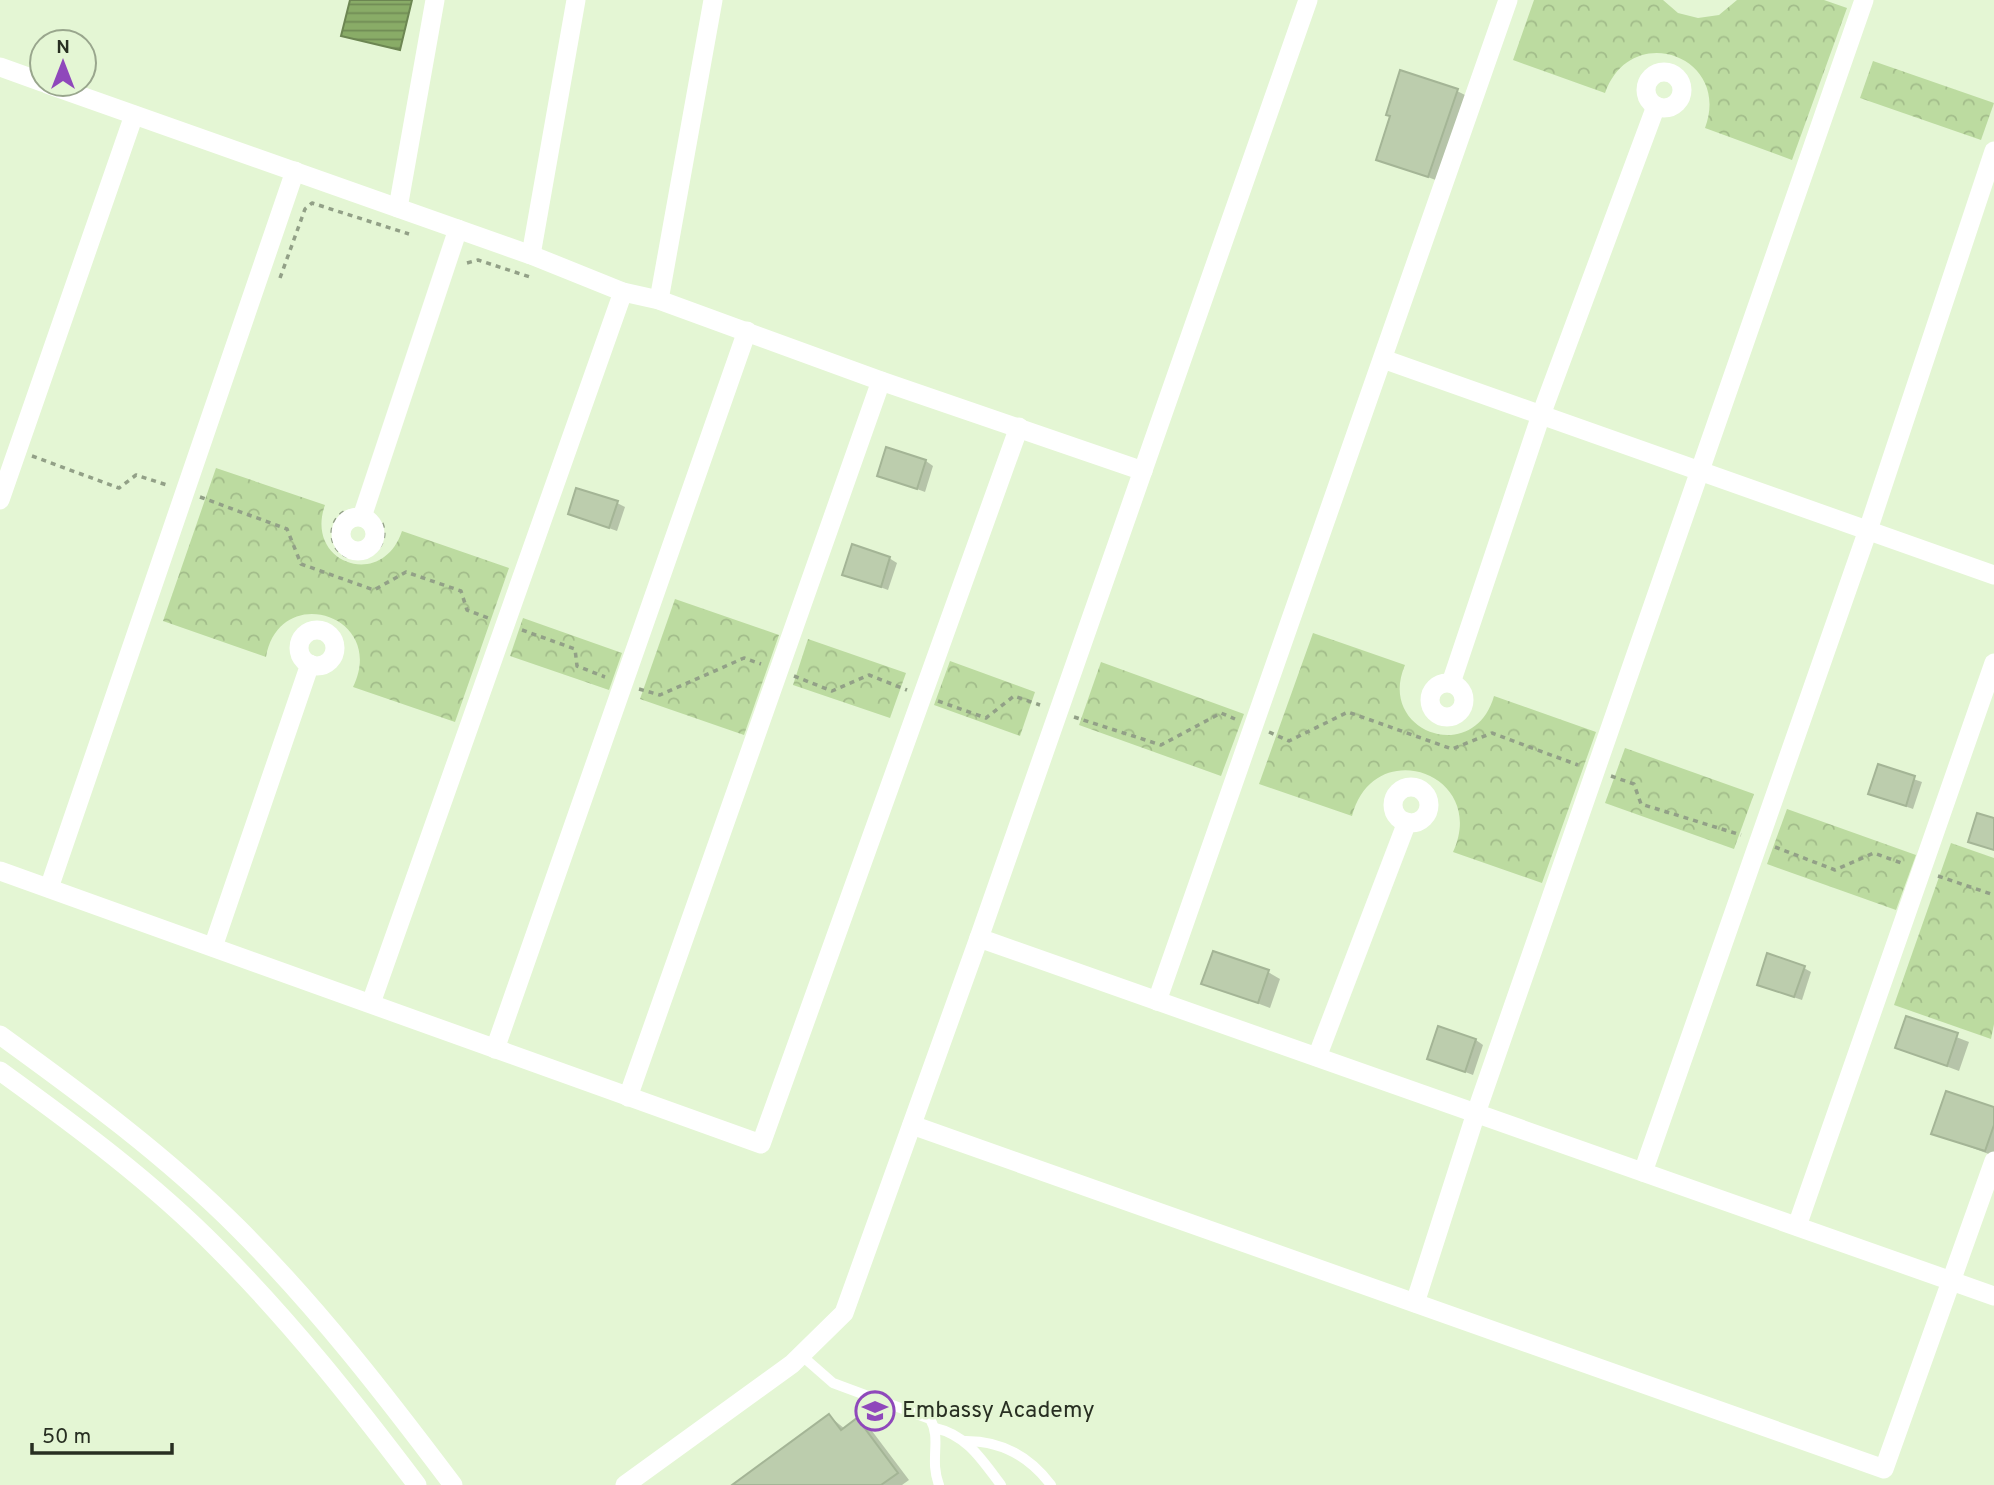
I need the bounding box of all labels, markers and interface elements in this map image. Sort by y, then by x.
north arrow [28,28,98,98]
text: N [56,36,70,60]
school or university icon: Embassy Academy [854,1390,896,1432]
place label: Embassy Academy [902,1397,1095,1426]
scale bar [32,1412,172,1456]
text: 50 m [42,1424,91,1451]

